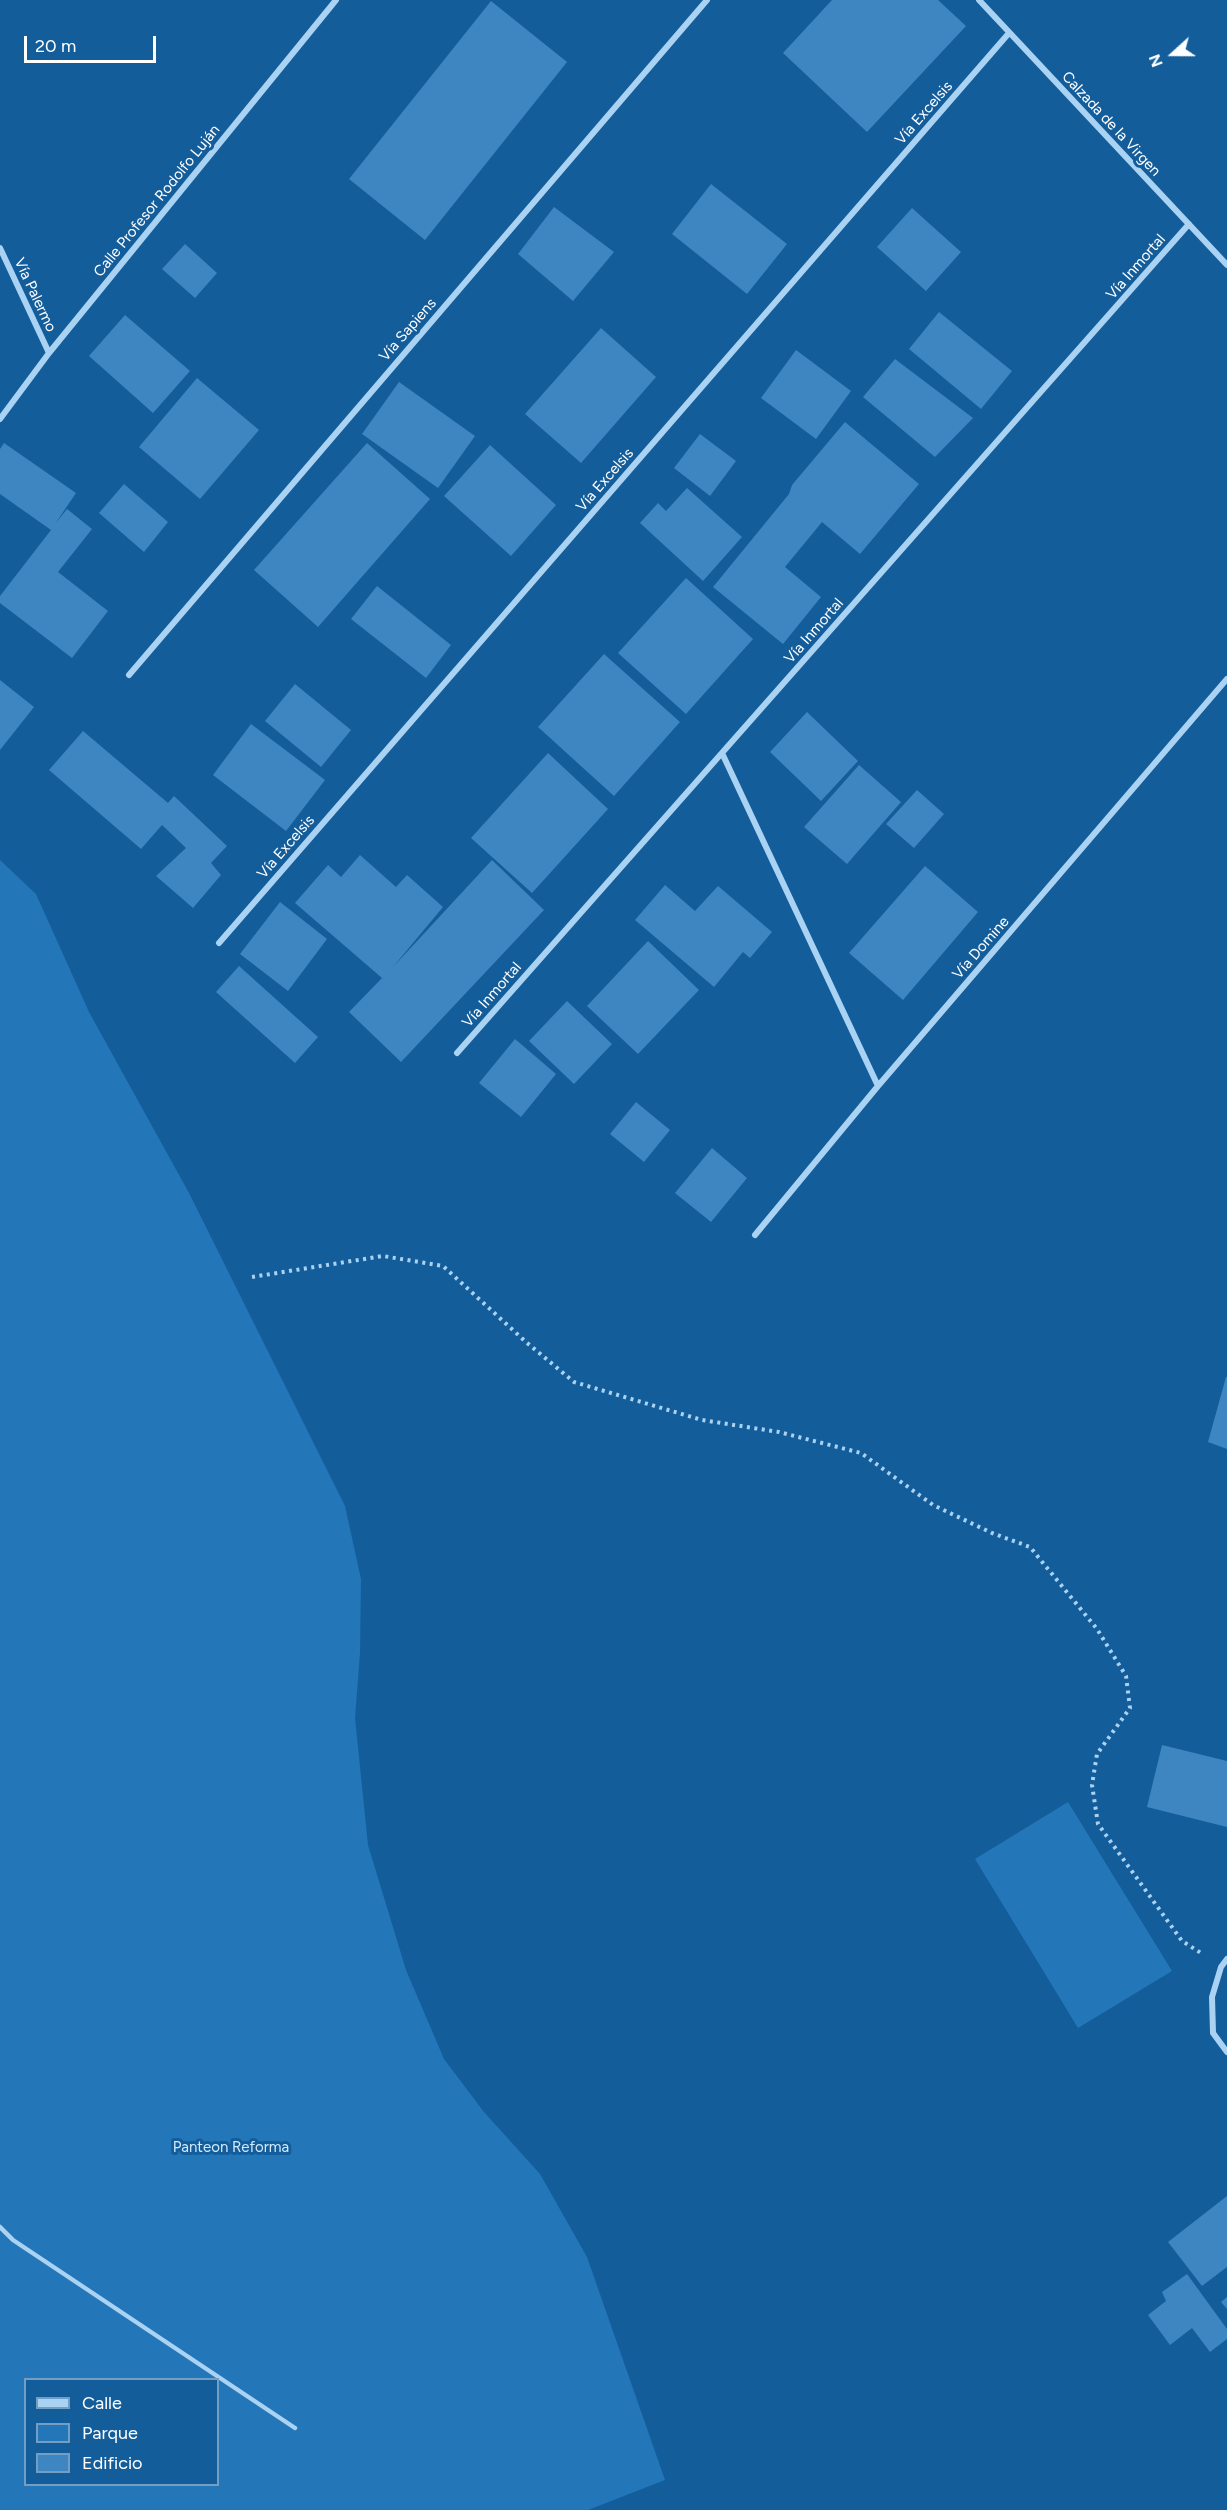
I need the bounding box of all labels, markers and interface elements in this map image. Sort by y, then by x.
scale bar [27,24,159,62]
north arrow [1143,24,1203,84]
text: 20 m [35,35,76,57]
text: N [1145,51,1167,70]
street label: Calzada de la Virgen [1058,68,1164,180]
street label: Vía Excelsis [892,78,956,148]
street label: Calle Profesor Rodolfo Luján [90,121,224,281]
street label: Vía Inmortal [1103,231,1169,303]
street label: Vía Palermo [10,255,60,335]
street label: Vía Sapiens [376,295,440,365]
street label: Vía Excelsis [573,445,637,515]
street label: Vía Inmortal [781,595,847,667]
street label: Vía Excelsis [254,812,318,882]
street label: Vía Domine [949,913,1013,983]
street label: Vía Inmortal [459,959,525,1031]
park label: Panteon Reforma [173,2139,289,2157]
legend [24,2378,219,2486]
text: Calle [82,2392,122,2414]
text: Parque [82,2422,138,2444]
text: Edificio [82,2452,143,2474]

